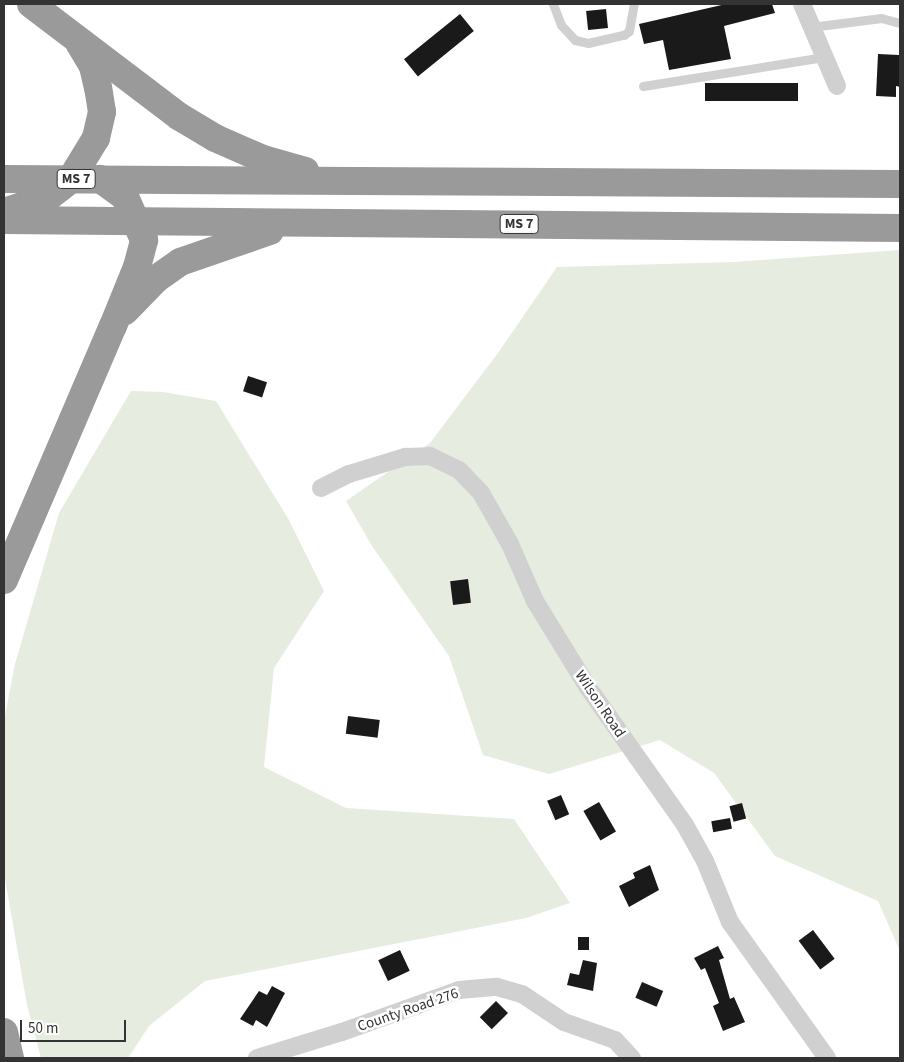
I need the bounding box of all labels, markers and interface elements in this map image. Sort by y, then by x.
road number: MS 7 [56,168,96,190]
road number: MS 7 [499,212,539,235]
street label: Wilson Road [571,667,629,741]
street label: County Road 276 [355,984,461,1036]
scale bar [22,1010,129,1042]
text: 50 m [28,1018,58,1039]

